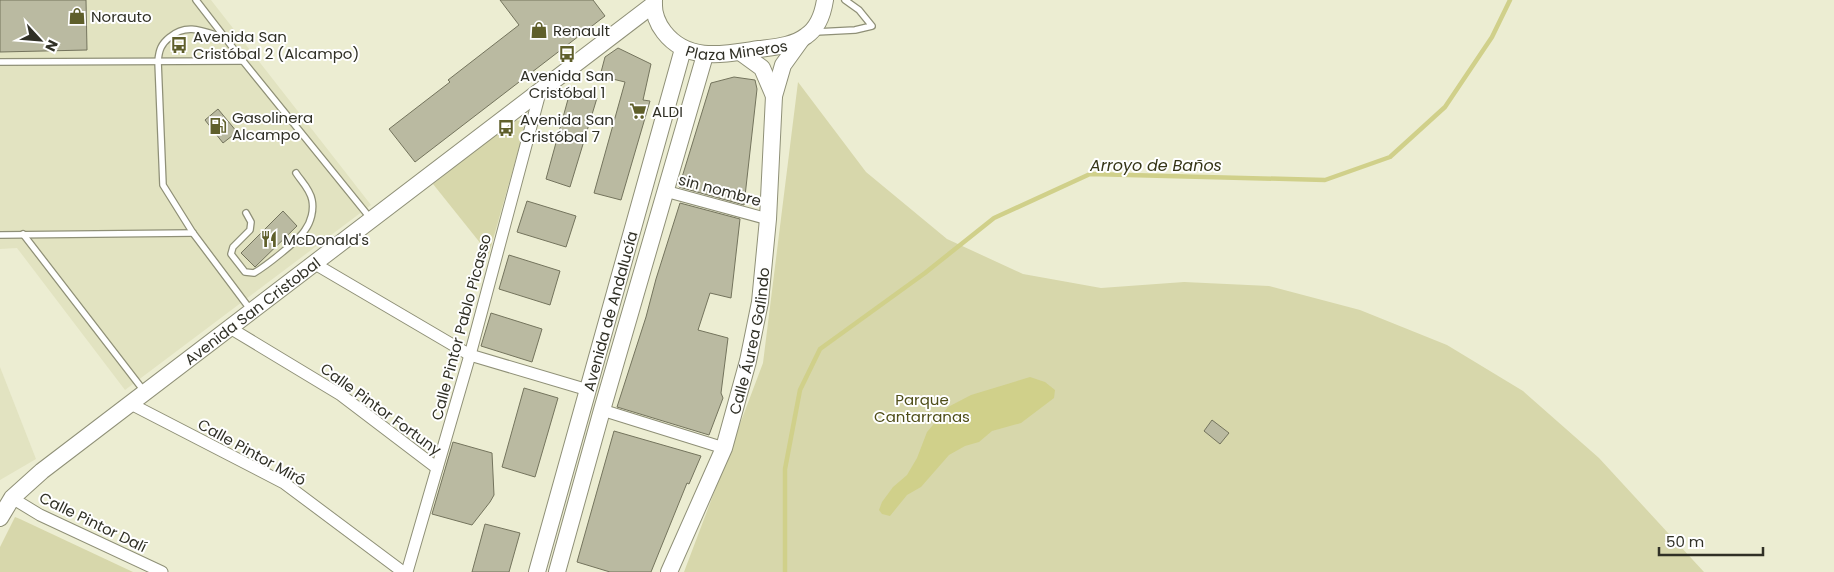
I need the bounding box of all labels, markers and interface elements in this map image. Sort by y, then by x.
shop icon: Norauto [67,6,87,26]
place label: Norauto [91,6,152,27]
north arrow [15,15,65,65]
shop icon: Renault [529,20,549,40]
place label: Renault [553,20,610,41]
place label: Avenida San Cristóbal 2 (Alcampo) [193,26,359,64]
street label: Plaza Mineros [683,34,790,65]
bus stop icon: Avenida San Cristóbal 2 (Alcampo) [169,35,189,55]
text: N [40,37,63,55]
bus stop icon: Avenida San Cristóbal 1 [557,44,577,64]
place label: Avenida San Cristóbal 1 [520,65,614,103]
supermarket icon: ALDI [628,101,648,121]
place label: ALDI [652,101,683,122]
place label: Gasolinera Alcampo [232,107,313,145]
place label: Avenida San Cristóbal 7 [520,109,614,147]
fuel station icon: Gasolinera Alcampo [208,116,228,136]
bus stop icon: Avenida San Cristóbal 7 [496,118,516,138]
water label: Arroyo de Baños [1089,154,1222,177]
street label: sin nombre [676,169,764,211]
restaurant icon: McDonald's [259,229,279,249]
place label: McDonald's [283,229,369,250]
street label: Avenida de Andalucía [578,229,642,393]
street label: Calle Pintor Pablo Picasso [426,231,496,423]
street label: Avenida San Cristobal [180,252,324,369]
street label: Calle Áurea Galindo [723,266,774,417]
street label: Calle Pintor Fortuny [316,358,446,460]
park label: Parque Cantarranas [874,389,970,427]
street label: Calle Pintor Miró [194,414,310,490]
street label: Calle Pintor Dalí [36,487,151,557]
scale bar [1659,524,1763,556]
text: 50 m [1666,531,1704,552]

